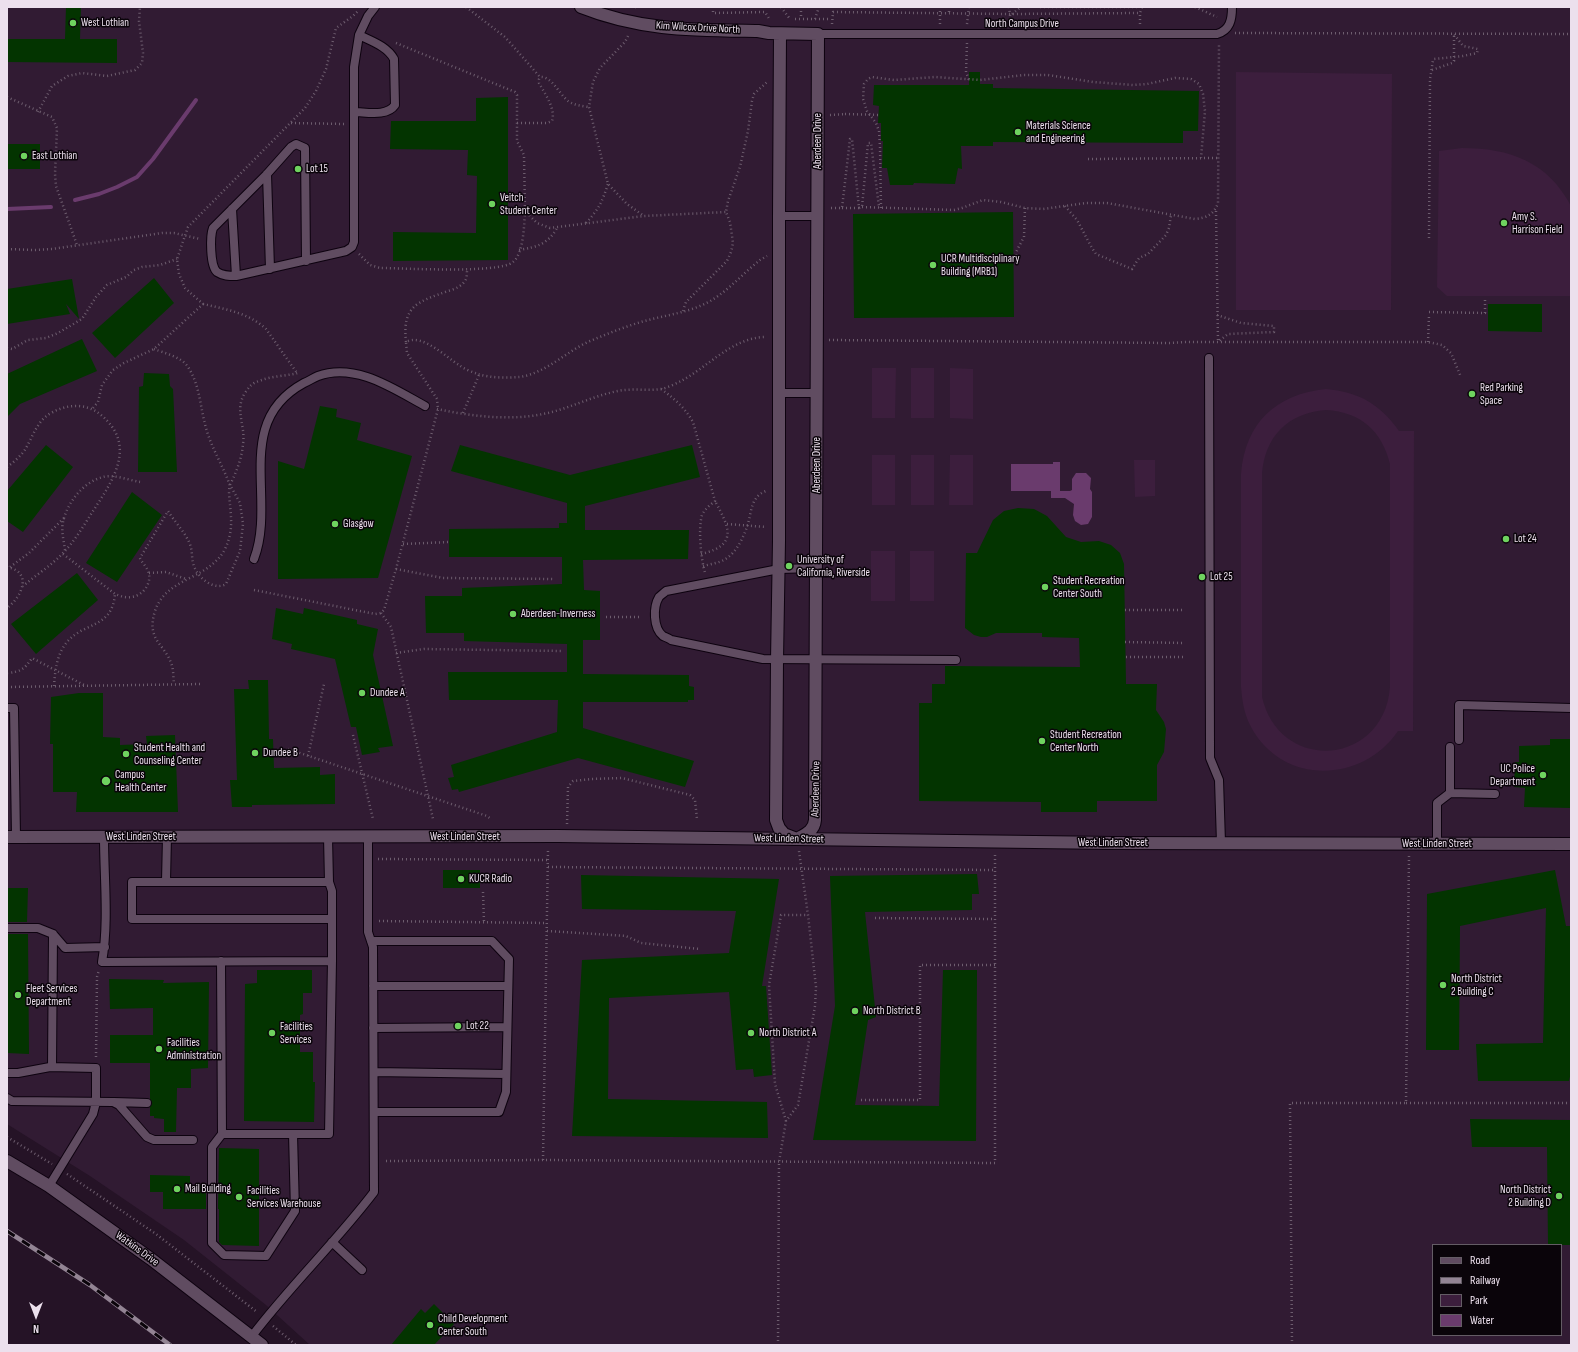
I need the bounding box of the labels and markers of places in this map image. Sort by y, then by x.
place label: West Lothian [81,16,129,30]
marker: West Lothian [68,18,78,28]
place label: Materials Science and Engineering [1026,119,1091,145]
marker: Materials Science and Engineering [1013,127,1023,137]
place label: East Lothian [32,149,77,163]
marker: East Lothian [19,151,29,161]
place label: Lot 15 [306,162,328,176]
marker: Lot 15 [293,164,303,174]
place label: Veitch Student Center [500,191,557,217]
marker: Veitch Student Center [487,199,497,209]
place label: Amy S. Harrison Field [1512,210,1563,236]
marker: Amy S. Harrison Field [1499,218,1509,228]
place label: UCR Multidisciplinary Building (MRB1) [941,252,1020,278]
marker: UCR Multidisciplinary Building (MRB1) [928,260,938,270]
place label: Red Parking Space [1480,381,1523,407]
marker: Red Parking Space [1467,389,1477,399]
place label: Glasgow [343,517,374,531]
marker: Glasgow [330,519,340,529]
place label: Lot 24 [1514,532,1537,546]
marker: Lot 24 [1501,534,1511,544]
place label: University of California, Riverside [797,553,870,579]
marker: University of California, Riverside [784,561,794,571]
place label: Lot 25 [1210,570,1233,584]
marker: Lot 25 [1197,572,1207,582]
place label: Student Recreation Center South [1053,574,1125,600]
marker: Student Recreation Center South [1040,582,1050,592]
place label: Aberdeen-Inverness [521,607,596,621]
marker: Aberdeen-Inverness [508,609,518,619]
place label: Dundee A [370,686,405,700]
marker: Dundee A [357,688,367,698]
place label: Student Recreation Center North [1050,728,1122,754]
marker: Student Recreation Center North [1037,736,1047,746]
place label: Student Health and Counseling Center [134,741,205,767]
place label: Dundee B [263,746,298,760]
marker: Dundee B [250,748,260,758]
marker: Student Health and Counseling Center [121,749,131,759]
place label: UC Police Department [1490,762,1535,788]
place label: Campus Health Center [115,768,166,794]
marker: UC Police Department [1538,770,1548,780]
marker: Campus Health Center [100,775,112,787]
place label: KUCR Radio [469,872,512,886]
marker: KUCR Radio [456,874,466,884]
place label: North District 2 Building C [1451,972,1502,998]
marker: North District 2 Building C [1438,980,1448,990]
place label: Fleet Services Department [26,982,78,1008]
marker: Fleet Services Department [13,990,23,1000]
place label: North District B [863,1004,921,1018]
marker: North District B [850,1006,860,1016]
place label: Lot 22 [466,1019,489,1033]
place label: Facilities Services [280,1020,313,1046]
marker: Lot 22 [453,1021,463,1031]
place label: North District A [759,1026,816,1040]
marker: Facilities Services [267,1028,277,1038]
marker: North District A [746,1028,756,1038]
place label: Facilities Administration [167,1036,221,1062]
marker: Facilities Administration [154,1044,164,1054]
place label: Mail Building [185,1182,231,1196]
place label: North District 2 Building D [1500,1183,1551,1209]
marker: Mail Building [172,1184,182,1194]
place label: Facilities Services Warehouse [247,1184,321,1210]
marker: North District 2 Building D [1554,1191,1564,1201]
marker: Facilities Services Warehouse [234,1192,244,1202]
place label: Child Development Center South [438,1312,508,1338]
marker: Child Development Center South [425,1320,435,1330]

